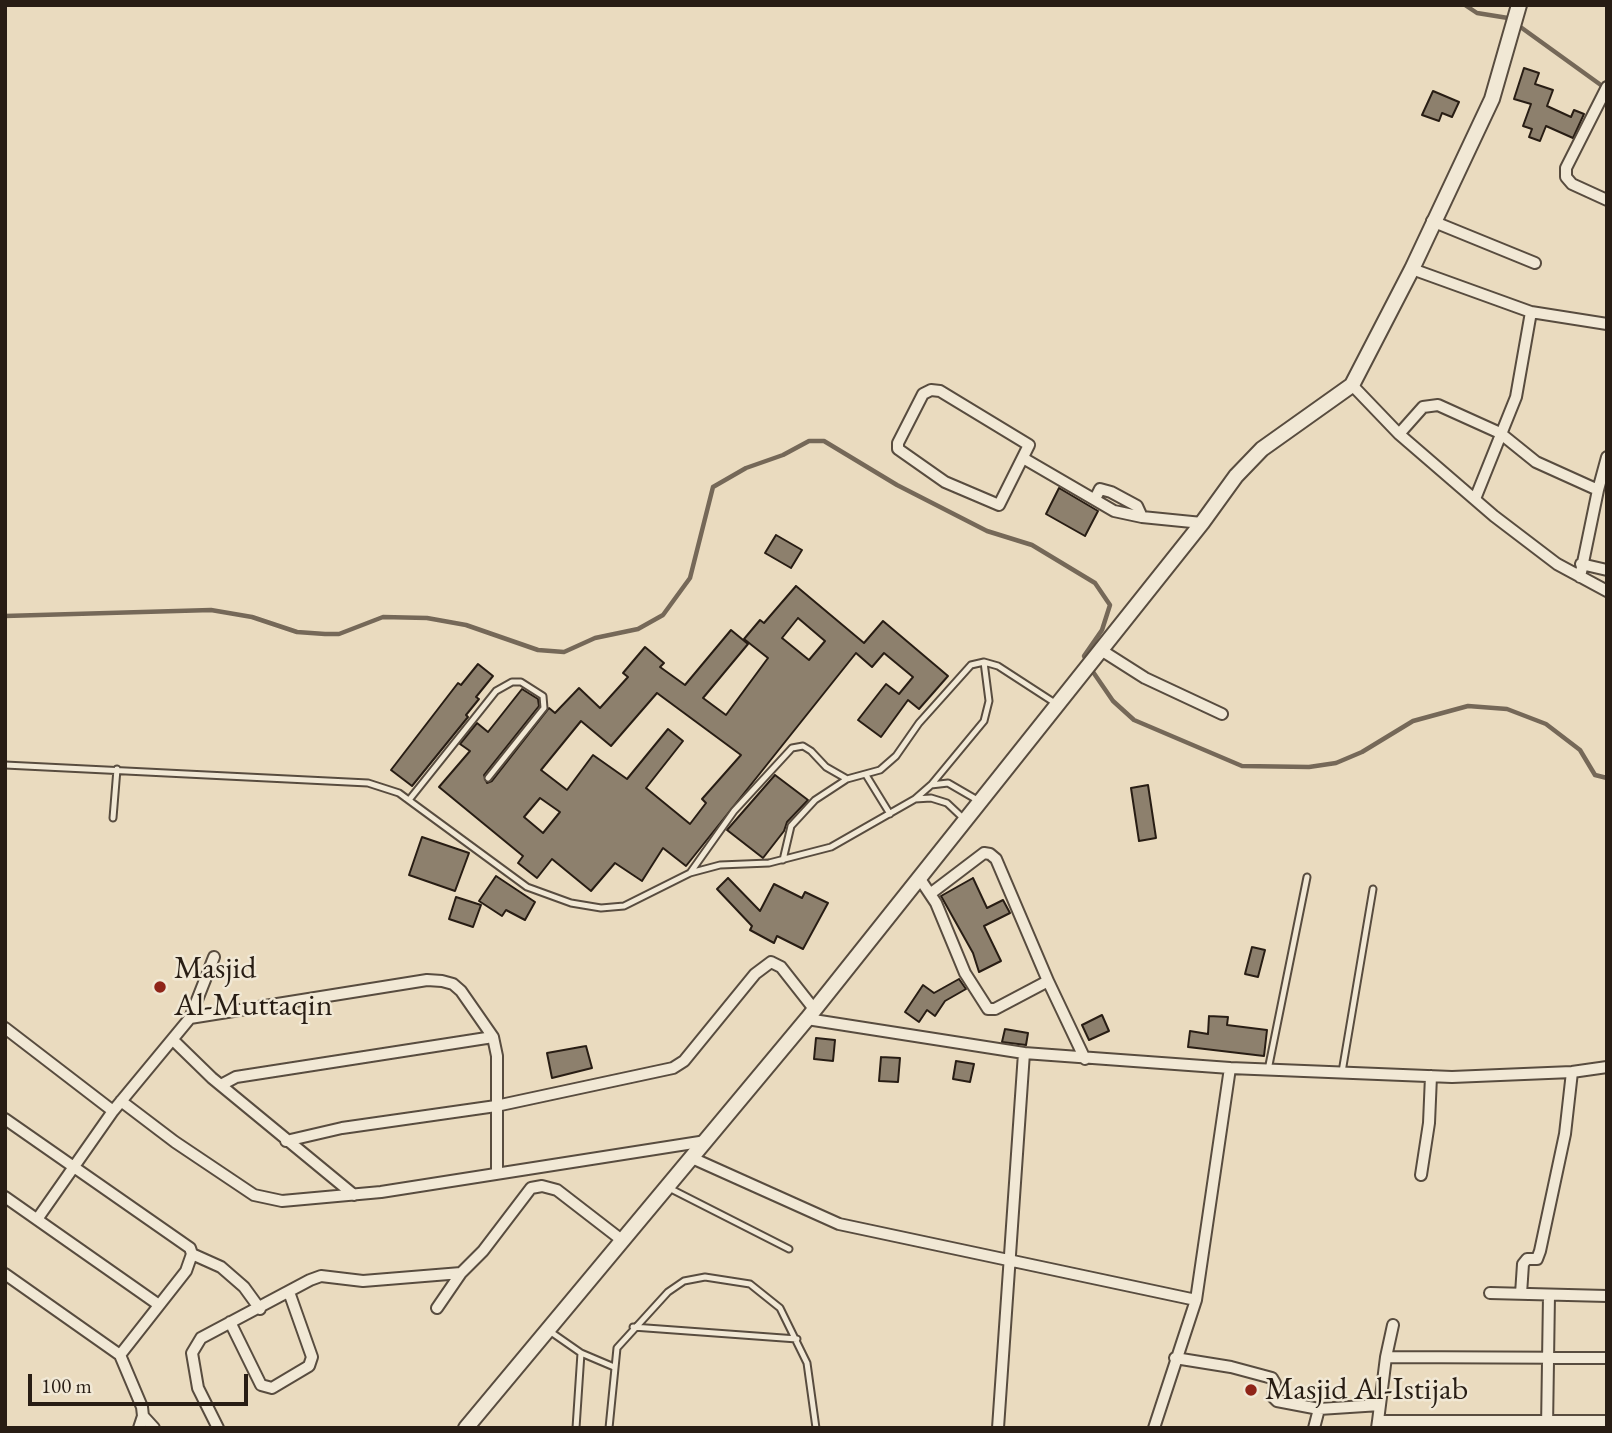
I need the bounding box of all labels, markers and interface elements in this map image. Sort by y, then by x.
place label: Masjid Al-Muttaqin [174,950,333,1025]
marker: Masjid Al-Muttaqin [152,979,168,995]
scale bar [32,1360,252,1404]
place label: Masjid Al-Istijab [1265,1371,1468,1409]
text: 100 m [41,1372,92,1399]
marker: Masjid Al-Istijab [1243,1382,1259,1398]

